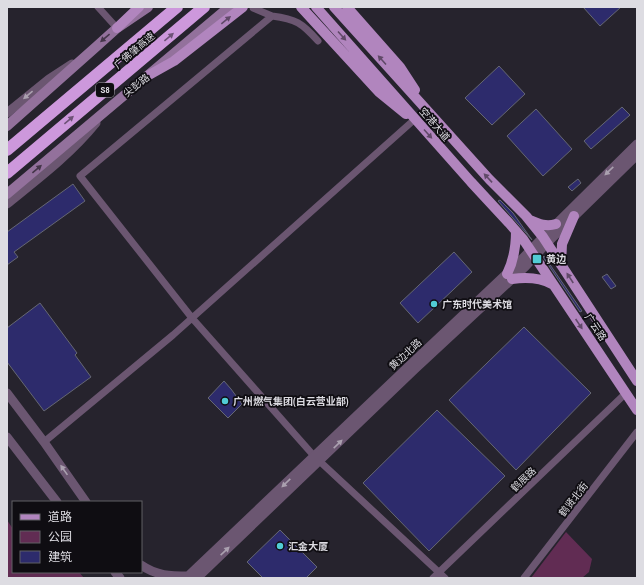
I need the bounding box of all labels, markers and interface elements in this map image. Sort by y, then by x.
one-way arrow [221,15,231,24]
street label: 广佛肇高速 [111,29,158,71]
one-way arrow [337,31,347,41]
one-way arrow [163,32,174,41]
one-way arrow [100,34,111,43]
one-way arrow [378,55,387,66]
street label: 尖彭路 [121,71,152,100]
road number: S8 [96,83,114,97]
one-way arrow [23,91,34,100]
street label: 空港大道 [417,105,453,144]
one-way arrow [64,116,74,125]
one-way arrow [423,128,432,139]
one-way arrow [31,164,42,173]
one-way arrow [604,167,614,176]
one-way arrow [484,173,493,182]
marker: 黄边 [531,253,543,265]
place label: 黄边 [546,253,567,266]
one-way arrow [566,273,574,283]
place label: 广东时代美术馆 [442,298,512,311]
marker: 广东时代美术馆 [429,299,439,309]
street label: 广云路 [582,311,609,343]
one-way arrow [576,319,583,330]
street label: 黄边北路 [386,336,424,373]
place label: 广州燃气集团(白云营业部) [233,395,349,408]
marker: 广州燃气集团(白云营业部) [220,396,230,406]
one-way arrow [333,439,343,449]
street label: 鹤展路 [508,464,539,494]
one-way arrow [60,465,68,475]
one-way arrow [281,478,291,487]
street label: 鹤贤北街 [556,480,591,519]
legend [12,501,142,573]
text: 道路 [48,509,72,525]
text: 公园 [48,529,72,545]
place label: 汇金大厦 [288,540,328,553]
marker: 汇金大厦 [275,541,285,551]
one-way arrow [220,546,230,556]
text: 建筑 [48,549,72,565]

